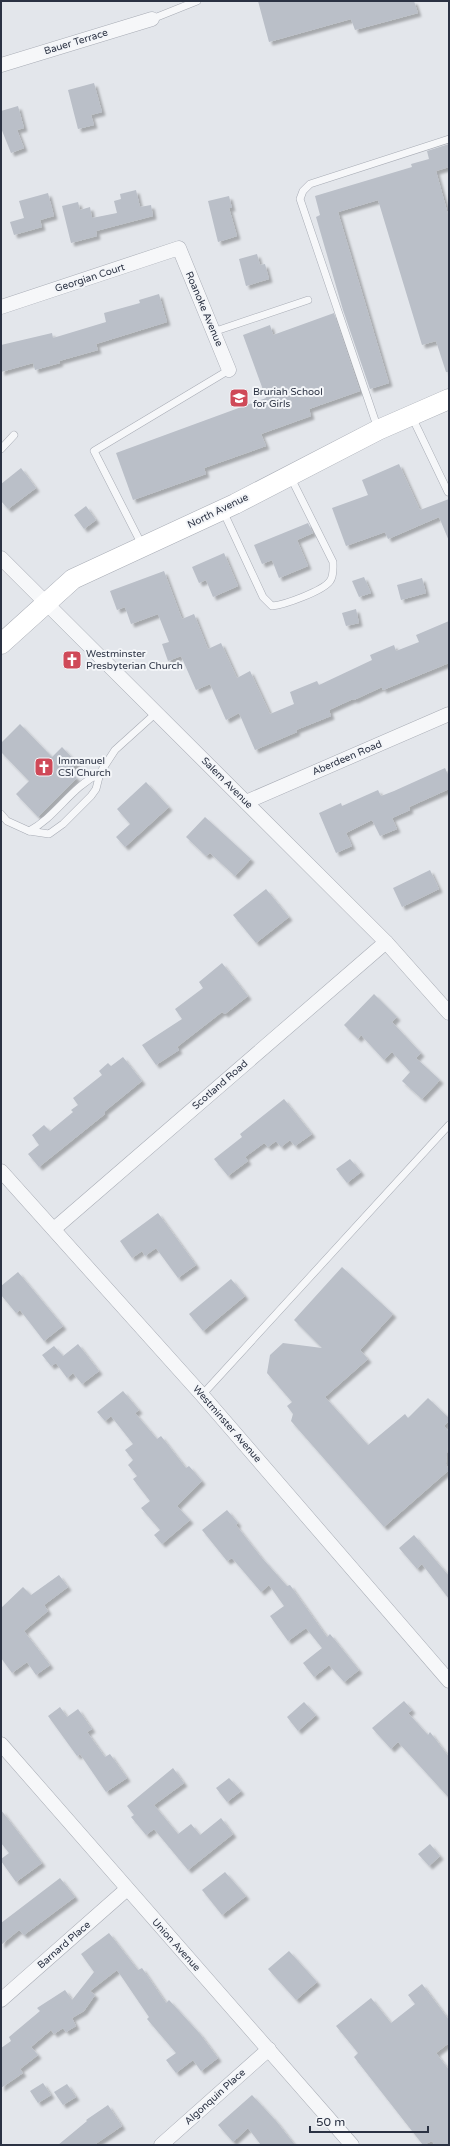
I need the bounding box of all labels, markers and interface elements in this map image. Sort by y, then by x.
street label: Bauer Terrace [43,27,110,57]
street label: Georgian Court [54,261,127,295]
street label: Roanoke Avenue [183,270,225,349]
place label: Bruriah School for Girls [253,386,323,410]
school or university icon: Bruriah School for Girls [228,387,250,409]
street label: North Avenue [186,491,251,531]
place label: Westminster Presbyterian Church [86,648,183,672]
church icon: Westminster Presbyterian Church [61,649,83,671]
street label: Aberdeen Road [310,738,384,778]
place label: Immanuel CSI Church [58,755,111,779]
street label: Salem Avenue [199,755,255,811]
church icon: Immanuel CSI Church [33,756,55,778]
street label: Scotland Road [190,1058,250,1112]
street label: Westminster Avenue [190,1383,264,1465]
street label: Union Avenue [149,1916,203,1974]
street label: Barnard Place [35,1918,93,1971]
street label: Algonquin Place [182,2066,248,2127]
scale bar [310,2108,428,2134]
text: 50 m [316,2115,345,2129]

